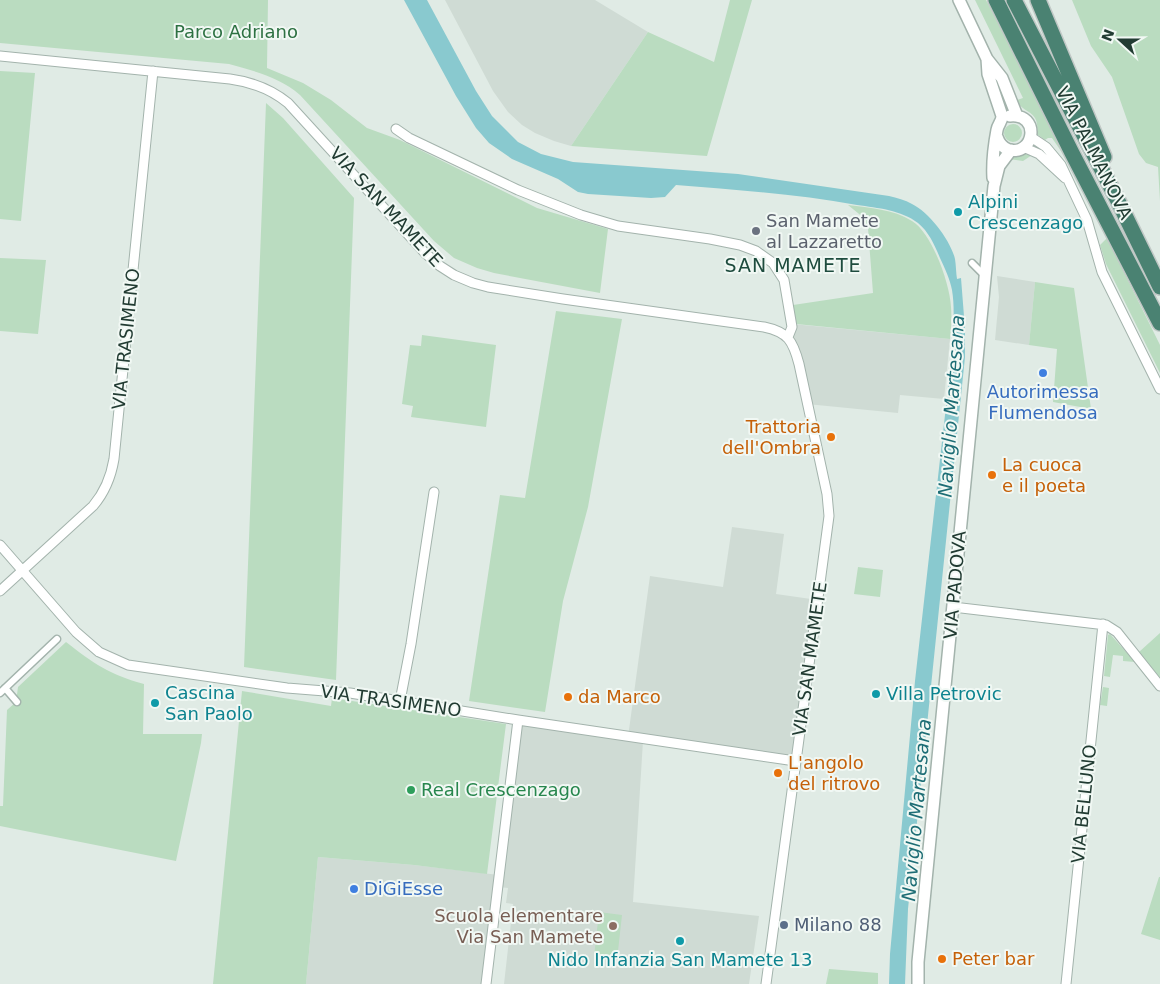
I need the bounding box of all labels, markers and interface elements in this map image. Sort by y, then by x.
north arrow [1095,15,1145,65]
park label: Parco Adriano [174,21,298,42]
text: N [1098,27,1117,44]
street label: VIA PALMANOVA [1052,83,1137,223]
street label: VIA SAN MAMETE [325,142,447,271]
place label: Alpini Crescenzago [968,191,1083,233]
marker: Alpini Crescenzago [952,206,964,218]
place label: San Mamete al Lazzaretto [766,210,882,252]
marker: San Mamete al Lazzaretto [750,225,762,237]
district label: SAN MAMETE [724,254,862,276]
street label: VIA TRASIMENO [108,267,143,411]
water label: Naviglio Martesana [934,314,968,498]
marker: Autorimessa Flumendosa [1037,367,1049,379]
place label: Autorimessa Flumendosa [987,381,1099,423]
place label: Trattoria dell'Ombra [722,416,821,458]
marker: Trattoria dell'Ombra [825,431,837,443]
place label: La cuoca e il poeta [1002,454,1086,496]
marker: La cuoca e il poeta [986,469,998,481]
street label: VIA PADOVA [939,529,970,640]
street label: VIA SAN MAMETE [788,580,831,738]
street label: VIA TRASIMENO [319,680,463,721]
place label: Cascina San Paolo [165,682,253,724]
place label: Villa Petrovic [886,683,1002,704]
place label: da Marco [578,686,661,707]
marker: Villa Petrovic [870,688,882,700]
marker: da Marco [562,691,574,703]
marker: Cascina San Paolo [149,697,161,709]
water label: Naviglio Martesana [897,718,935,902]
street label: VIA BELLUNO [1067,743,1100,864]
place label: L'angolo del ritrovo [788,752,880,794]
marker: L'angolo del ritrovo [772,767,784,779]
place label: Real Crescenzago [421,779,581,800]
marker: Real Crescenzago [405,784,417,796]
place label: DiGiEsse [364,878,443,899]
marker: DiGiEsse [348,883,360,895]
place label: Scuola elementare Via San Mamete [434,905,603,947]
place label: Milano 88 [794,914,882,935]
marker: Milano 88 [778,919,790,931]
marker: Scuola elementare Via San Mamete [607,920,619,932]
marker: Nido Infanzia San Mamete 13 [674,935,686,947]
place label: Peter bar [952,948,1035,969]
place label: Nido Infanzia San Mamete 13 [548,949,812,970]
marker: Peter bar [936,953,948,965]

